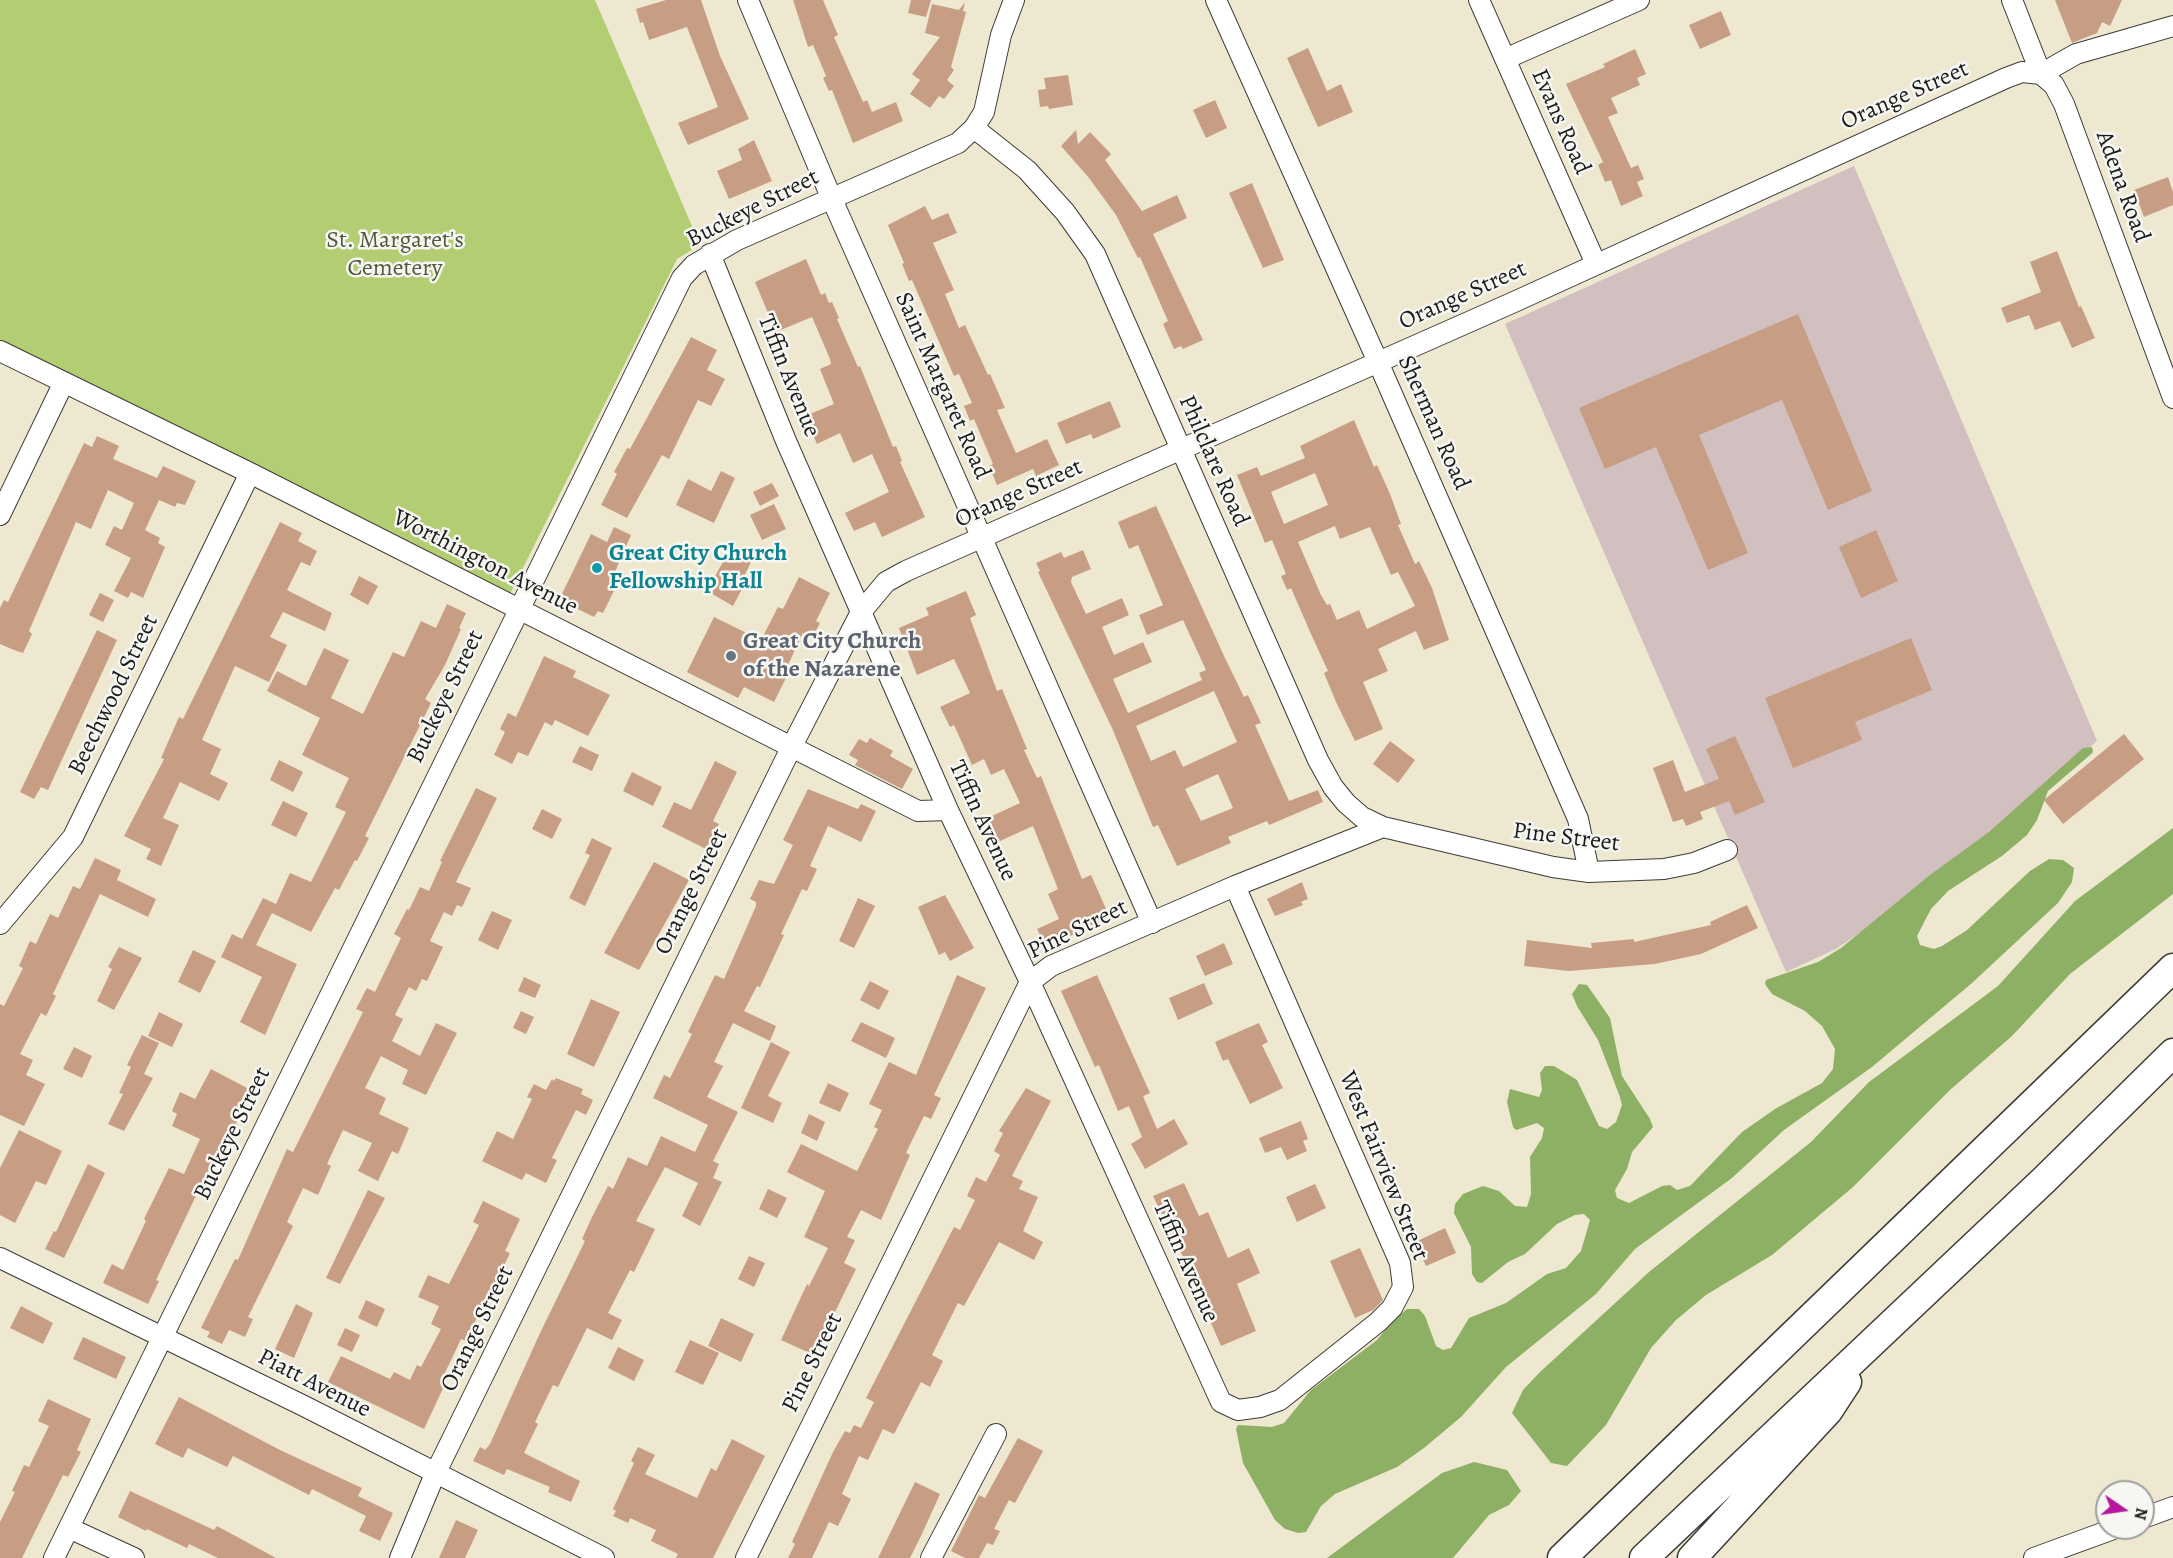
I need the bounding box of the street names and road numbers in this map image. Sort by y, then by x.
street label: Orange Street [1837,55,1973,137]
street label: Evans Road [1524,65,1596,179]
street label: Adena Road [2089,127,2155,247]
street label: Buckeye Street [682,163,824,255]
street label: Orange Street [1395,255,1531,337]
street label: Saint Margaret Road [888,288,996,484]
street label: Tiffin Avenue [750,310,826,442]
street label: Sherman Road [1391,351,1475,495]
street label: Philclare Road [1171,391,1255,531]
street label: Orange Street [951,453,1087,535]
street label: Worthington Avenue [388,504,582,622]
street label: Beechwood Street [63,610,165,780]
street label: Buckeye Street [401,626,491,768]
street label: Tiffin Avenue [942,756,1022,886]
street label: Pine Street [1511,817,1621,859]
street label: Orange Street [649,824,735,960]
street label: Pine Street [1023,894,1133,966]
street label: Buckeye Street [188,1063,278,1205]
street label: West Fairview Street [1332,1067,1434,1265]
street label: Tiffin Avenue [1145,1197,1225,1327]
street label: Orange Street [435,1261,521,1397]
street label: Pine Street [777,1308,849,1418]
street label: Piatt Avenue [253,1343,375,1425]

